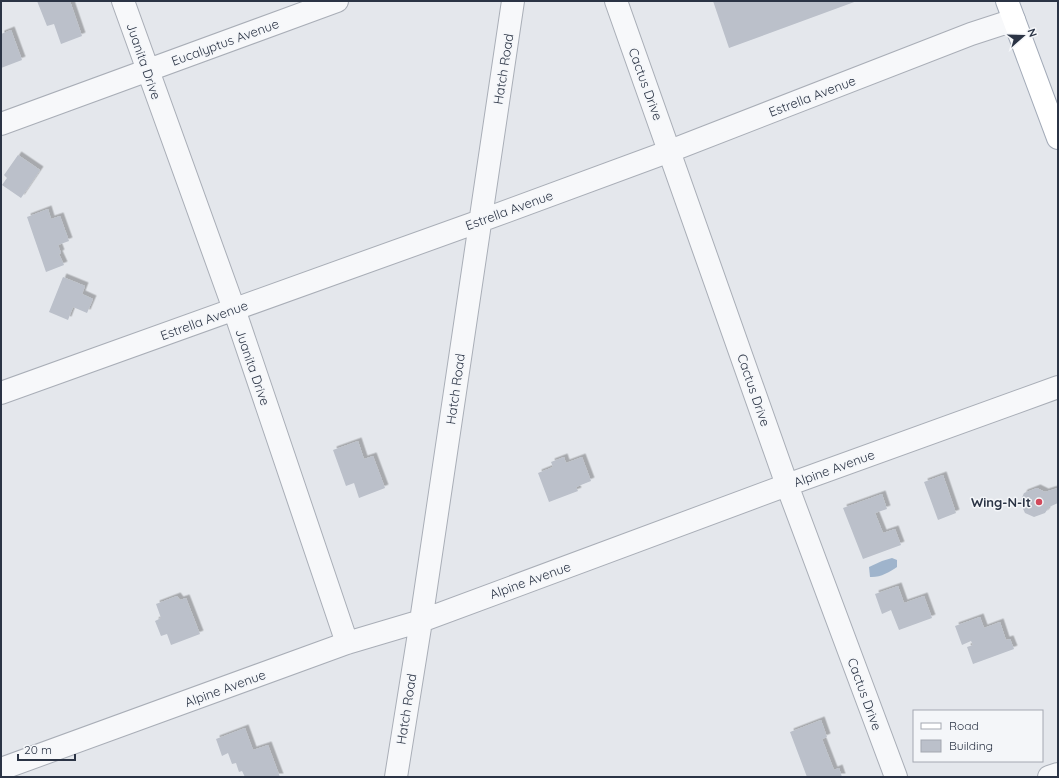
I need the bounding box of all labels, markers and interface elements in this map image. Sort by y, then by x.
street label: Eucalyptus Avenue [169,15,281,69]
north arrow [1003,16,1043,56]
street label: Juanita Drive [123,21,165,101]
text: N [1024,26,1040,39]
street label: Hatch Road [490,32,516,106]
street label: Cactus Drive [626,46,666,122]
street label: Estrella Avenue [766,72,858,120]
street label: Estrella Avenue [463,187,555,233]
street label: Estrella Avenue [158,297,250,343]
street label: Juanita Drive [232,327,274,407]
street label: Hatch Road [442,352,468,426]
street label: Cactus Drive [734,352,774,428]
street label: Alpine Avenue [791,446,877,490]
place label: Wing-N-It [971,494,1031,510]
marker: Wing-N-It [1034,497,1044,507]
street label: Alpine Avenue [487,558,573,602]
street label: Cactus Drive [845,656,885,732]
street label: Alpine Avenue [182,666,268,710]
street label: Hatch Road [393,672,419,746]
legend [913,710,1043,762]
text: Road [949,718,979,733]
scale bar [18,736,75,762]
text: Building [949,738,993,753]
text: 20 m [24,742,52,757]

